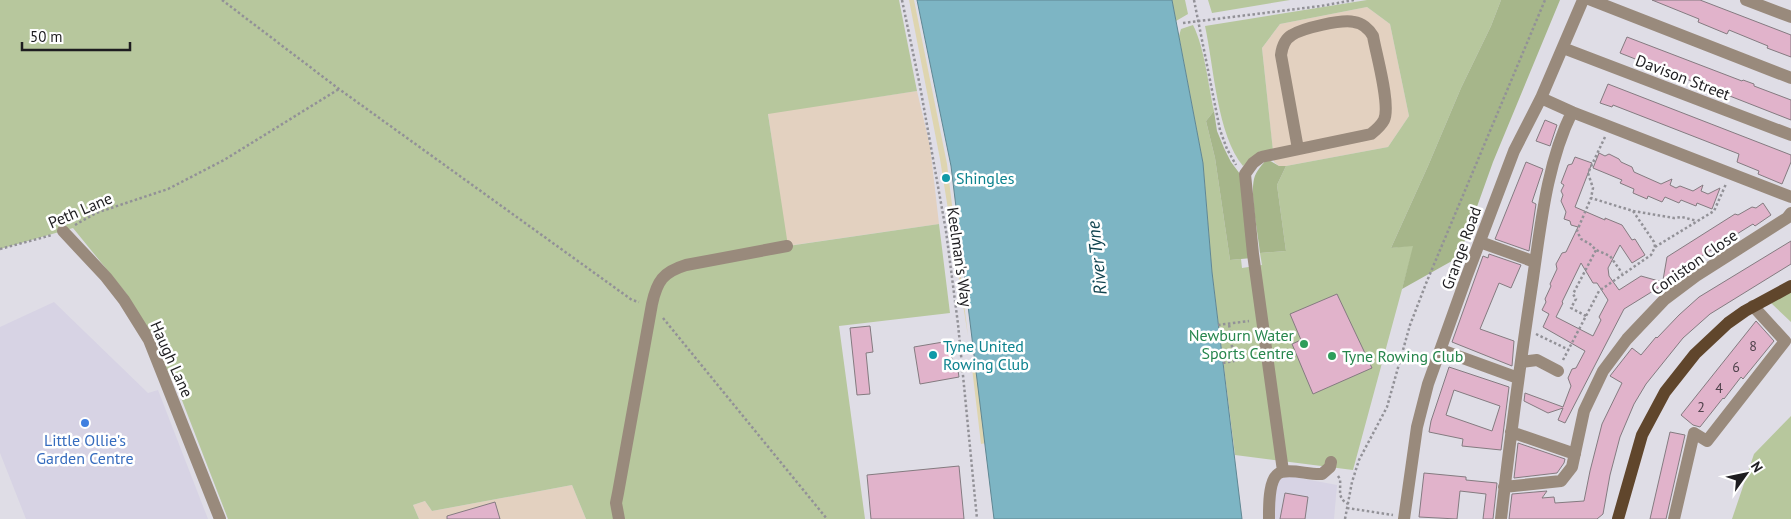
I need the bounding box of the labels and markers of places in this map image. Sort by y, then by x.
place label: Shingles [956,168,1015,188]
marker: Shingles [940,172,952,184]
place label: Newburn Water Sports Centre [1189,325,1295,363]
place label: Tyne United Rowing Club [943,336,1029,374]
marker: Newburn Water Sports Centre [1298,338,1310,350]
place label: Tyne Rowing Club [1342,346,1463,366]
marker: Tyne United Rowing Club [927,349,939,361]
marker: Tyne Rowing Club [1326,350,1338,362]
marker: Little Ollie's Garden Centre [79,417,91,429]
place label: Little Ollie's Garden Centre [36,430,134,468]

